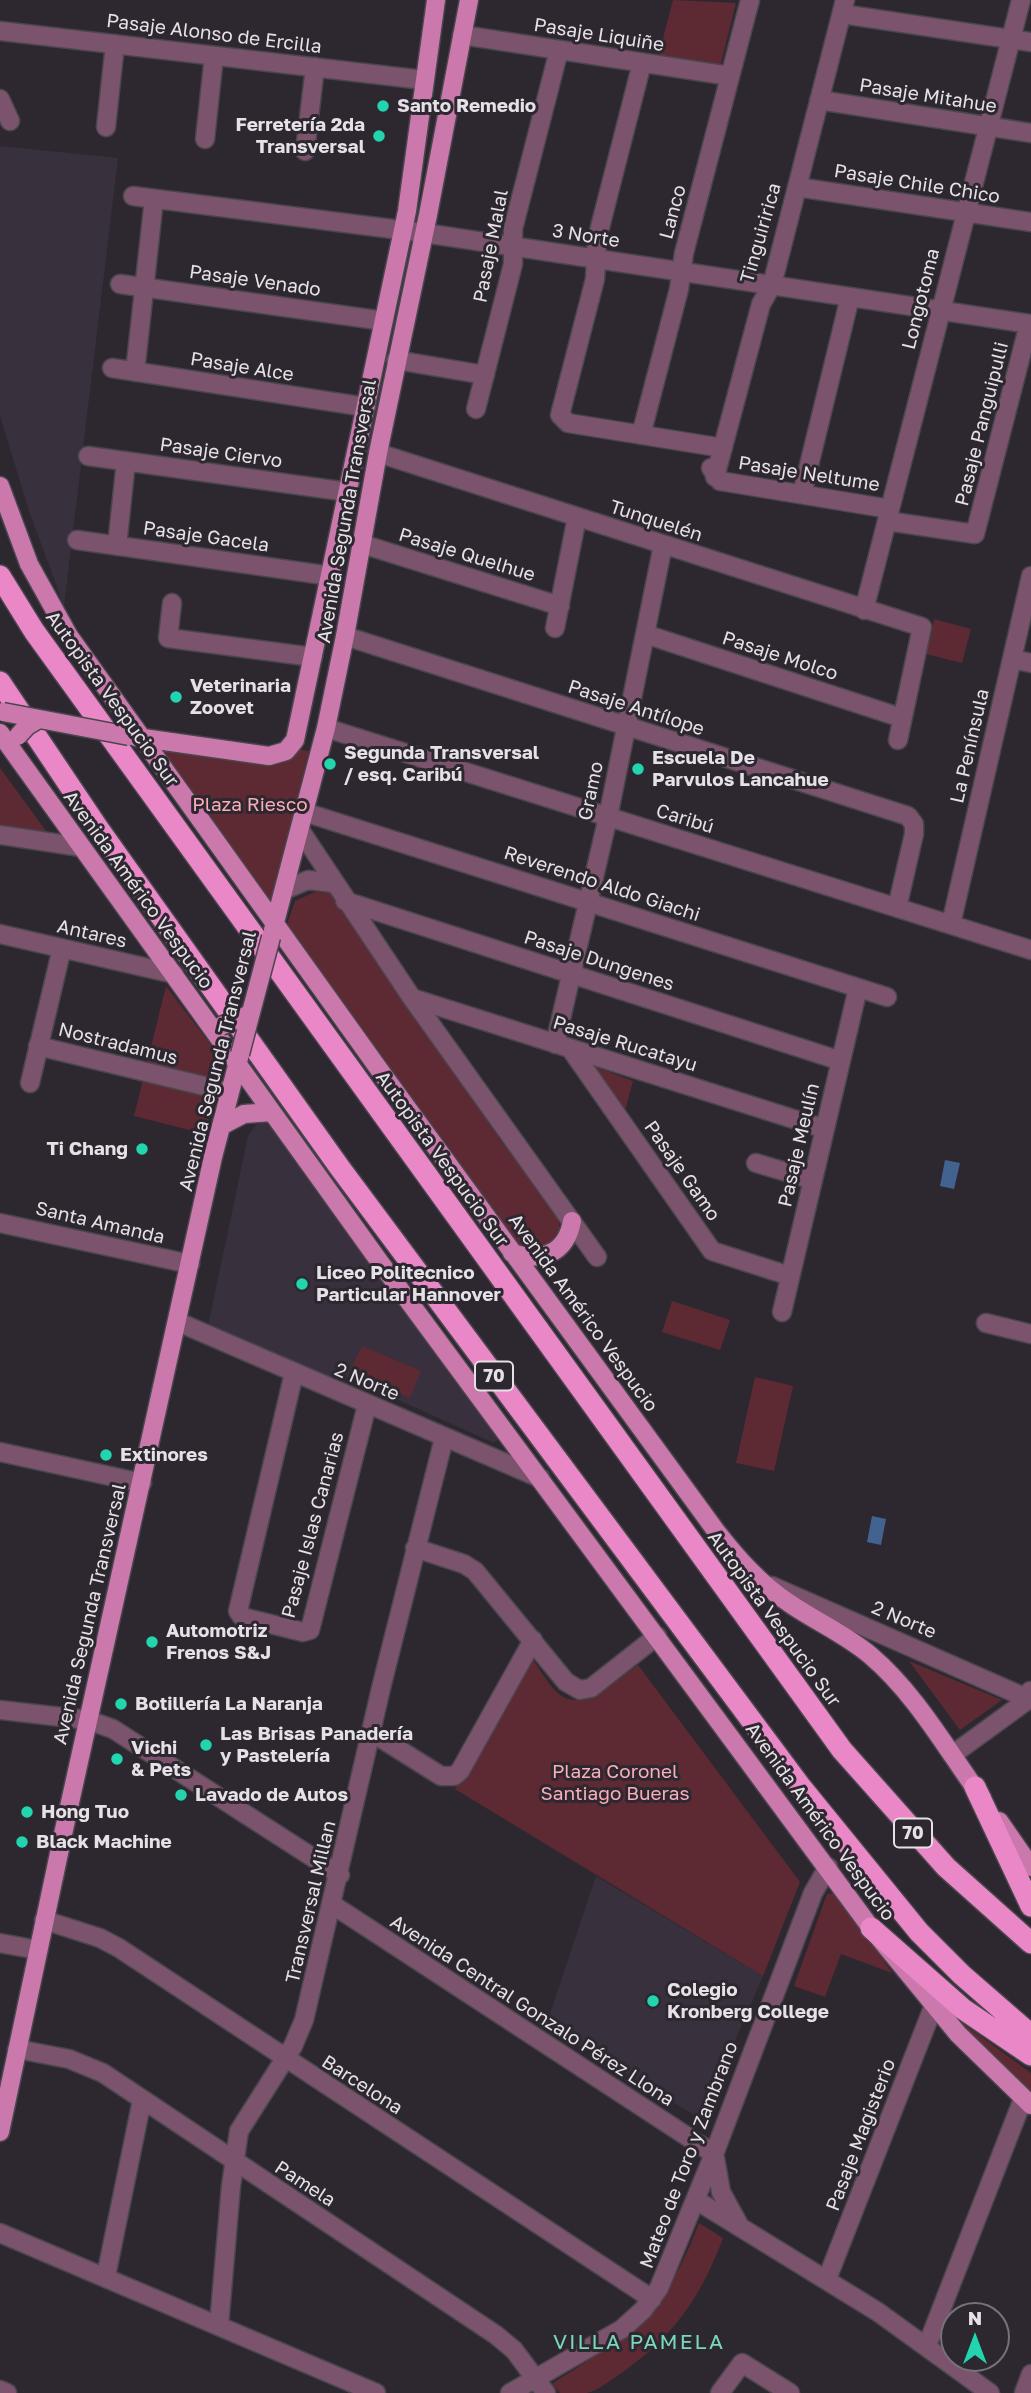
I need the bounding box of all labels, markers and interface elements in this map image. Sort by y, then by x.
street label: Pasaje Alonso de Ercilla [105,9,323,59]
street label: Pasaje Liquiñe [532,13,666,57]
street label: Pasaje Mitahue [858,74,998,118]
place label: Santo Remedio [397,95,536,117]
marker: Santo Remedio [375,98,391,114]
place label: Ferretería 2da Transversal [236,114,365,158]
marker: Ferretería 2da Transversal [371,128,387,144]
street label: Pasaje Chile Chico [833,160,1001,208]
street label: Tinguiririca [736,180,786,286]
street label: Lanco [655,182,691,242]
street label: Pasaje Malal [469,188,513,304]
street label: 3 Norte [551,219,621,253]
street label: Longotoma [897,246,945,352]
street label: Pasaje Venado [188,260,322,302]
street label: Pasaje Panguipulli [951,340,1013,508]
street label: Pasaje Alce [189,348,295,386]
street label: Avenida Segunda Transversal [313,377,381,645]
street label: Pasaje Ciervo [158,433,284,473]
street label: Pasaje Neltume [737,452,881,496]
street label: Tunquelén [607,495,705,547]
street label: Pasaje Gacela [142,517,270,557]
street label: Pasaje Quelhue [396,523,538,587]
street label: Autopista Vespucio Sur [41,607,183,791]
street label: Pasaje Molco [719,627,841,685]
place label: Veterinaria Zoovet [190,675,291,719]
street label: Pasaje Antílope [565,675,707,741]
street label: La Península [946,687,994,805]
marker: Veterinaria Zoovet [168,689,184,705]
place label: Segunda Transversal / esq. Caribú [344,742,539,786]
place label: Escuela De Parvulos Lancahue [652,747,829,791]
marker: Segunda Transversal / esq. Caribú [322,756,338,772]
street label: Gramo [574,759,608,823]
marker: Escuela De Parvulos Lancahue [630,761,646,777]
street label: Avenida Américo Vespucio [59,787,217,993]
park label: Plaza Riesco [192,794,308,816]
street label: Caribú [653,799,717,839]
street label: Reverendo Aldo Giachi [501,842,703,926]
street label: Antares [55,915,129,953]
street label: Pasaje Dungenes [521,926,677,996]
street label: Avenida Segunda Transversal [175,929,261,1193]
street label: Pasaje Rucatayu [550,1011,700,1077]
street label: Nostradamus [56,1018,180,1070]
street label: Autopista Vespucio Sur [371,1067,513,1251]
street label: Pasaje Meulín [774,1081,824,1209]
street label: Pasaje Gamo [639,1117,725,1225]
place label: Ti Chang [47,1138,128,1160]
marker: Ti Chang [134,1141,150,1157]
street label: Santa Amanda [33,1197,167,1249]
street label: Avenida Américo Vespucio [504,1210,662,1416]
place label: Liceo Politecnico Particular Hannover [316,1262,501,1306]
marker: Liceo Politecnico Particular Hannover [294,1276,310,1292]
street label: 2 Norte [331,1358,403,1406]
road number: 70 [475,1362,513,1391]
street label: Pasaje Islas Canarias [277,1429,349,1621]
place label: Extinores [120,1444,208,1466]
marker: Extinores [98,1447,114,1463]
street label: Avenida Segunda Transversal [49,1481,131,1747]
street label: Autopista Vespucio Sur [703,1527,845,1711]
street label: 2 Norte [868,1596,940,1644]
place label: Automotriz Frenos S&J [166,1620,271,1664]
marker: Automotriz Frenos S&J [144,1634,160,1650]
place label: Botillería La Naranja [135,1693,323,1715]
marker: Botillería La Naranja [113,1696,129,1712]
street label: Avenida Américo Vespucio [741,1719,899,1925]
place label: Las Brisas Panadería y Pastelería [220,1723,413,1767]
place label: Vichi & Pets [131,1737,191,1781]
marker: Las Brisas Panadería y Pastelería [198,1737,214,1753]
marker: Vichi & Pets [109,1751,125,1767]
park label: Plaza Coronel Santiago Bueras [541,1761,689,1805]
place label: Lavado de Autos [195,1784,348,1806]
marker: Lavado de Autos [173,1787,189,1803]
place label: Hong Tuo [41,1801,129,1823]
marker: Hong Tuo [19,1804,35,1820]
road number: 70 [894,1818,932,1847]
street label: Transversal Millan [281,1819,341,1985]
place label: Black Machine [36,1831,172,1853]
marker: Black Machine [14,1834,30,1850]
street label: Avenida Central Gonzalo Pérez Llona [386,1911,678,2111]
place label: Colegio Kronberg College [667,1979,829,2023]
marker: Colegio Kronberg College [645,1993,661,2009]
street label: Mateo de Toro y Zambrano [635,2038,743,2272]
street label: Barcelona [317,2050,407,2120]
street label: Pasaje Magisterio [821,2056,901,2214]
street label: Pamela [270,2156,340,2212]
north arrow [940,2302,1010,2372]
text: N [968,2306,982,2329]
district label: VILLA PAMELA [554,2329,724,2355]

